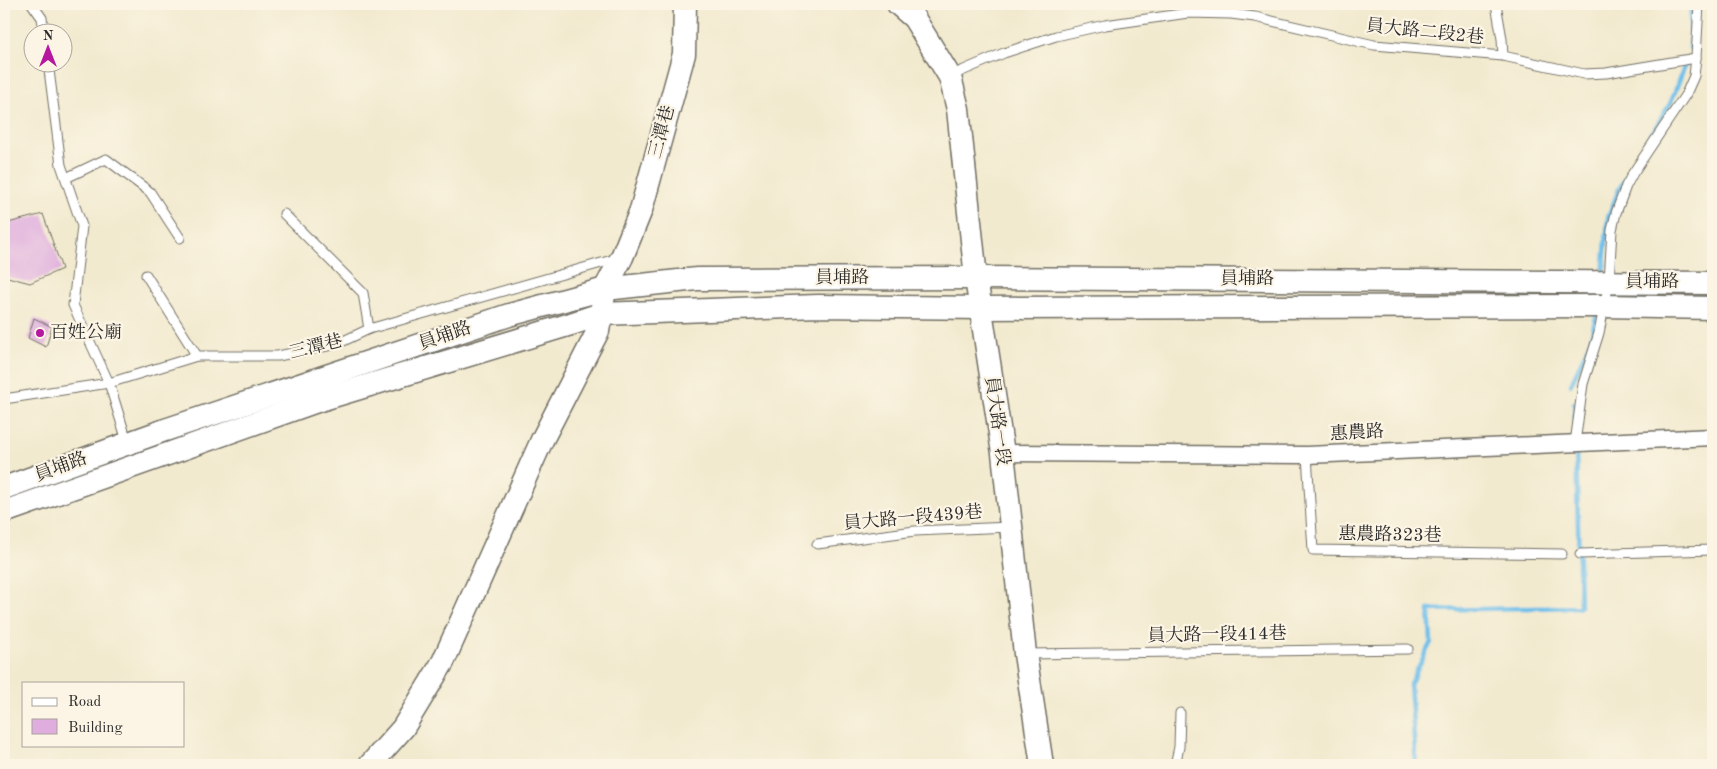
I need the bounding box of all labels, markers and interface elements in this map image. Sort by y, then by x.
street label: 員大路二段2巷 [1365,15,1485,47]
north arrow [22,22,72,72]
text: N [43,29,54,43]
street label: 三潭巷 [644,103,678,160]
street label: 員埔路 [815,267,869,287]
street label: 員埔路 [1220,268,1274,288]
street label: 員埔路 [1625,271,1679,291]
street label: 員埔路 [416,317,473,353]
place label: 百姓公廟 [50,322,122,342]
marker: 百姓公廟 [34,327,46,339]
street label: 三潭巷 [287,330,344,362]
street label: 員大路一段 [982,375,1014,467]
street label: 惠農路 [1329,421,1384,443]
street label: 員埔路 [32,447,89,485]
street label: 員大路一段439巷 [843,501,983,533]
street label: 惠農路323巷 [1338,523,1442,545]
street label: 員大路一段414巷 [1147,623,1287,645]
legend [22,682,185,746]
text: Road [68,695,102,710]
text: Building [68,721,123,736]

